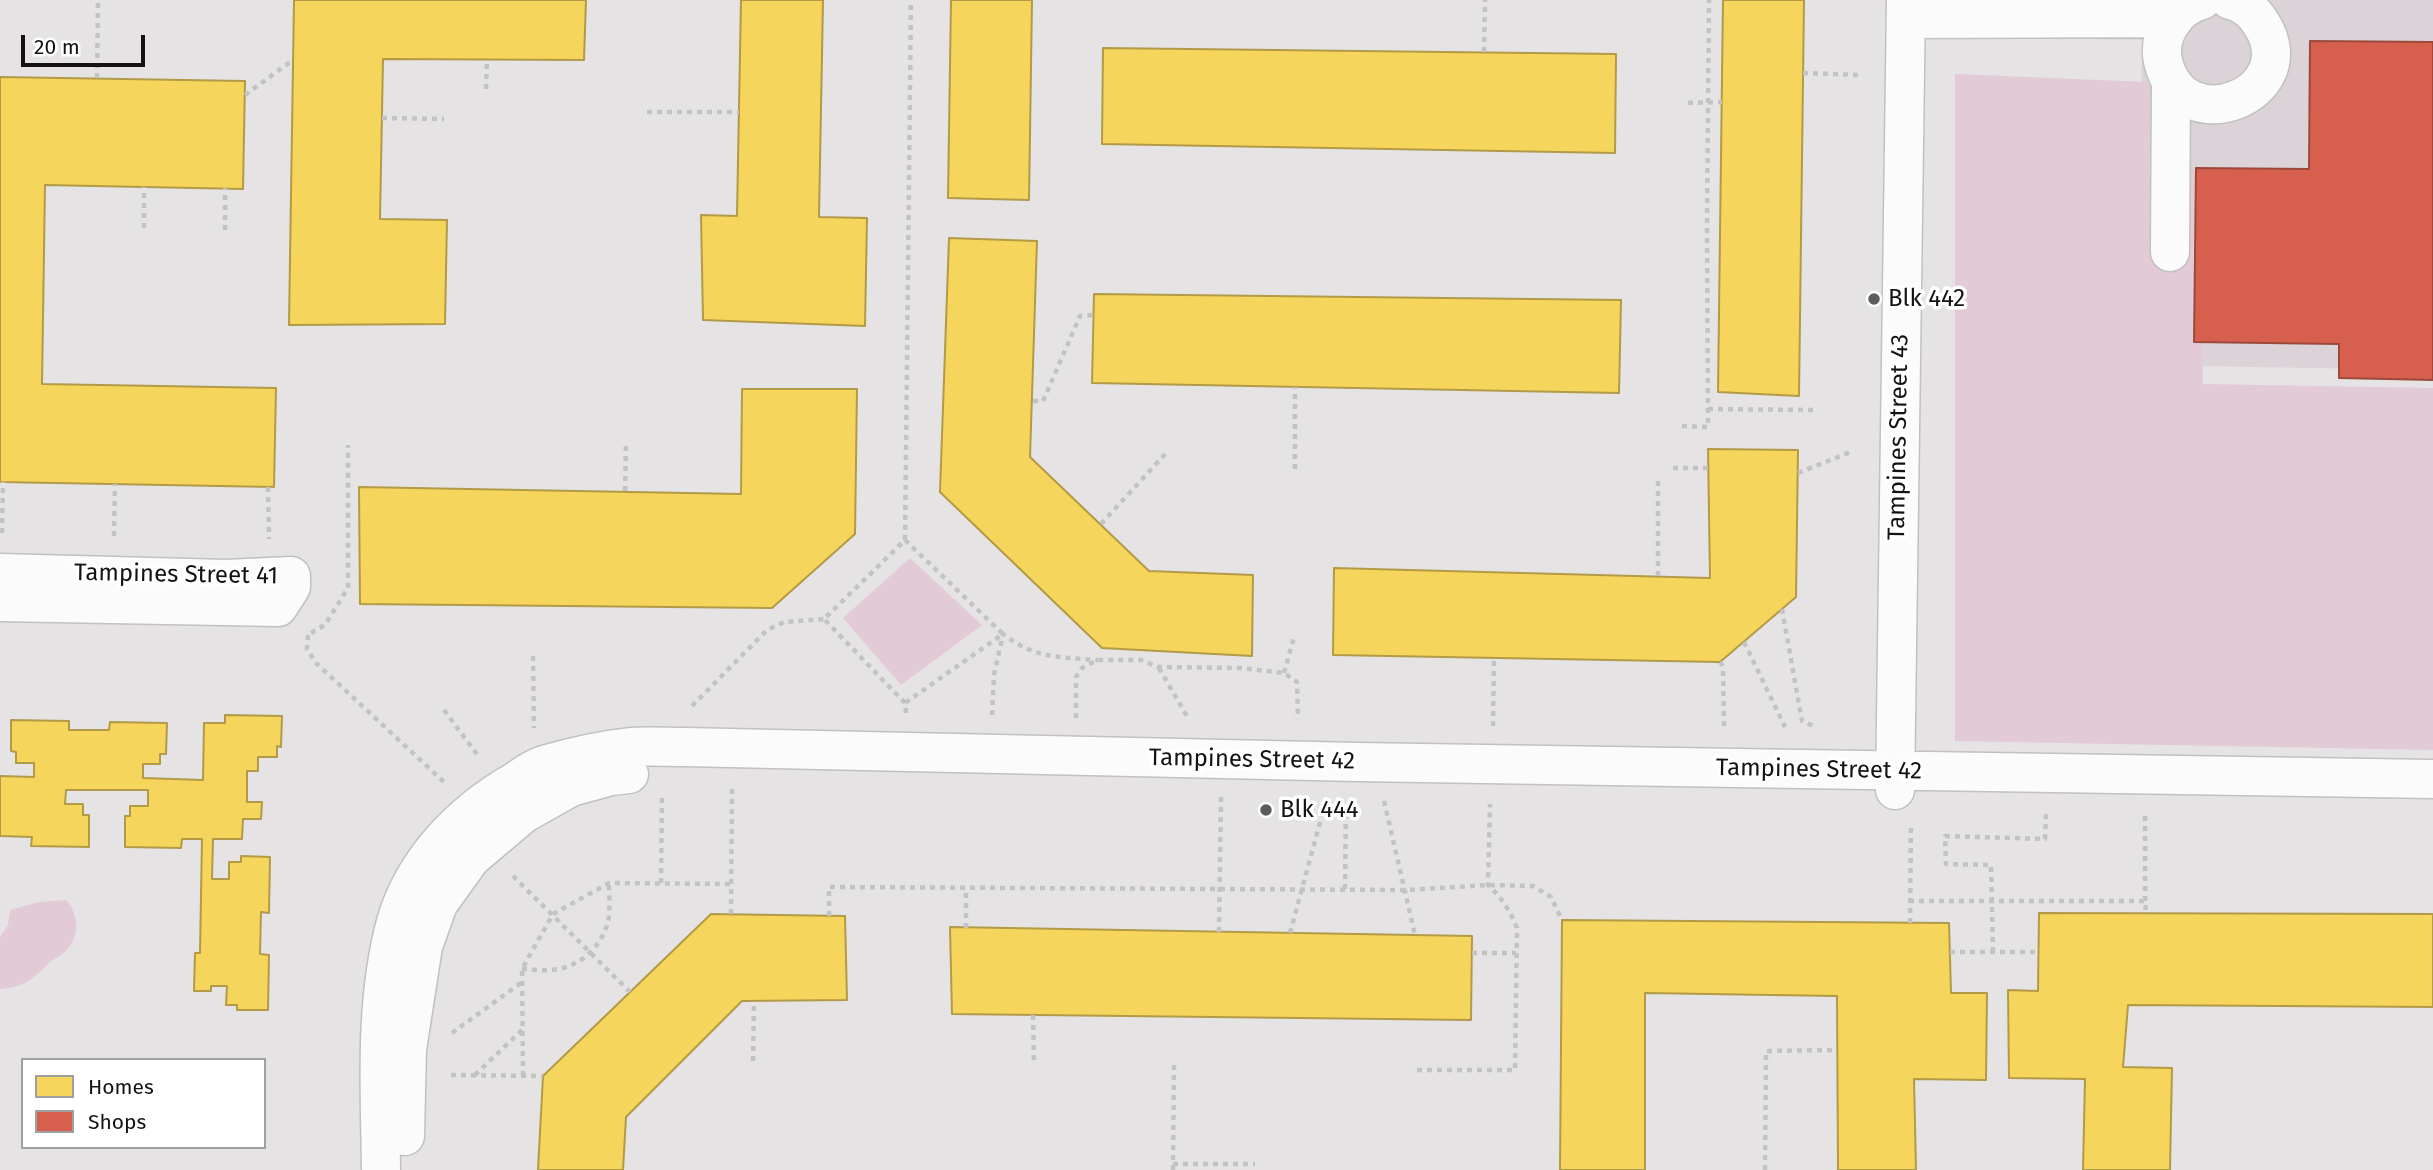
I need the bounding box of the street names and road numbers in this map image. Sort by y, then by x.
street label: Tampines Street 43 [1883,334,1915,540]
street label: Tampines Street 41 [74,559,278,591]
street label: Tampines Street 42 [1149,744,1355,776]
street label: Tampines Street 42 [1716,754,1922,786]

